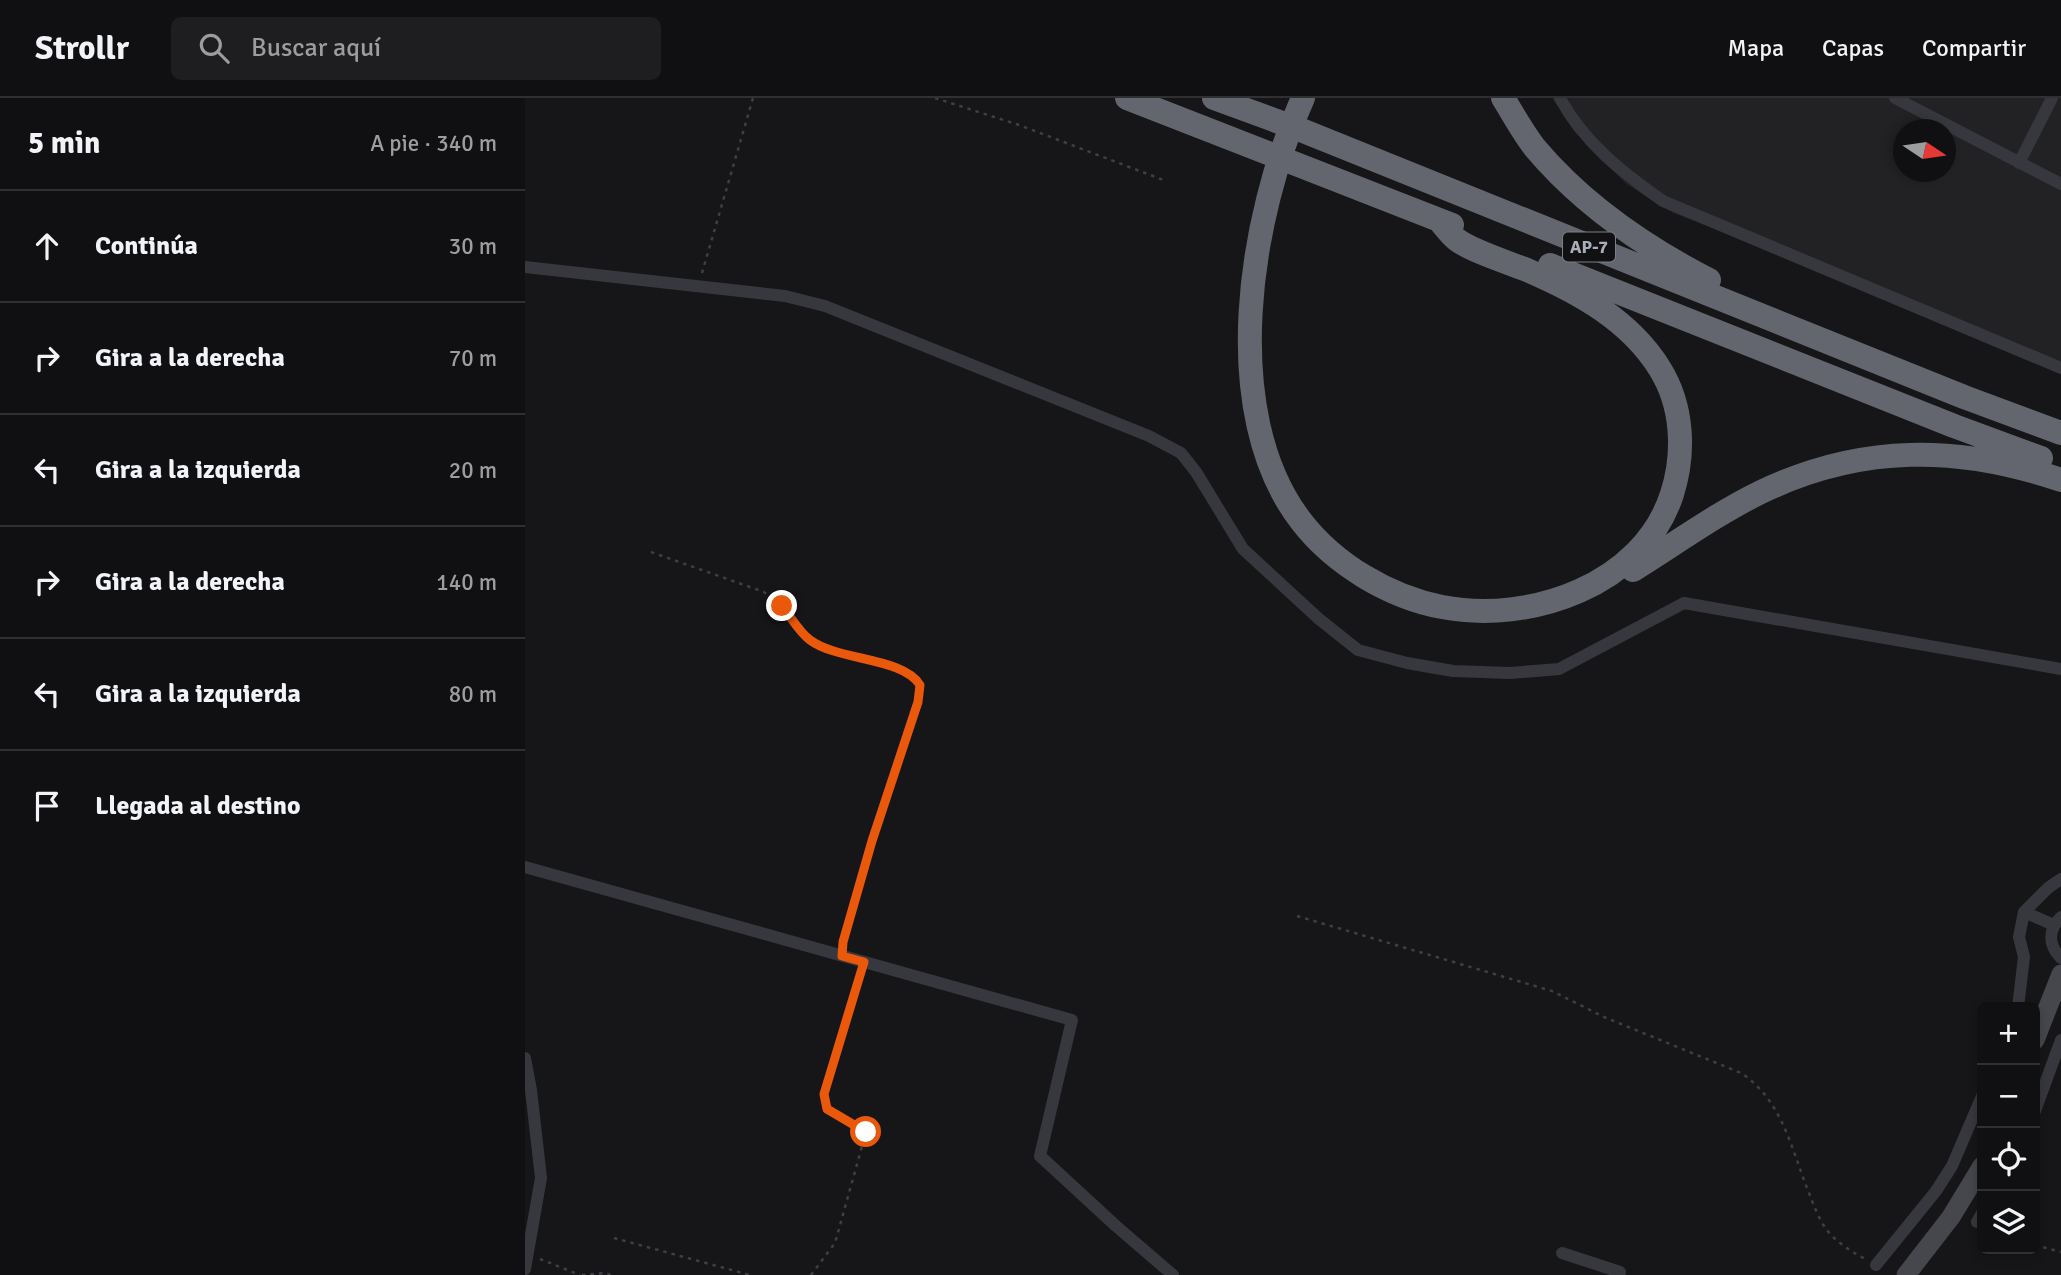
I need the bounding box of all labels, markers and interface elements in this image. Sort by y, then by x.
search box [171,17,661,80]
text: Strollr [35,28,129,69]
icon: search [195,29,233,67]
text: Buscar aquí [251,32,381,64]
text: Mapa [1728,33,1784,63]
text: Capas [1822,33,1884,63]
text: Compartir [1922,33,2026,63]
north arrow [1893,119,1956,182]
text: 5 min [28,125,100,162]
text: A pie · 340 m [370,129,497,158]
icon: ahead [28,227,66,265]
text: Continúa [95,230,198,262]
text: 30 m [449,232,497,261]
road number: AP-7 [1563,232,1615,262]
icon: right [28,339,66,377]
text: Gira a la derecha [95,342,285,374]
text: 70 m [449,344,497,373]
icon: left [28,451,66,489]
text: Gira a la izquierda [95,454,301,486]
text: 20 m [449,456,497,485]
icon: right [28,563,66,601]
text: Gira a la derecha [95,566,285,598]
text: 140 m [436,568,497,597]
route end [766,590,797,621]
icon: left [28,675,66,713]
text: Gira a la izquierda [95,678,301,710]
text: 80 m [449,680,497,709]
icon: arrive [28,787,66,825]
text: Llegada al destino [95,790,301,822]
map controls [1977,1002,2040,1254]
button: + [1977,1002,2040,1065]
button: − [1977,1065,2040,1128]
route start [850,1116,881,1147]
button: locate [1977,1128,2040,1191]
button: layers [1977,1191,2040,1254]

